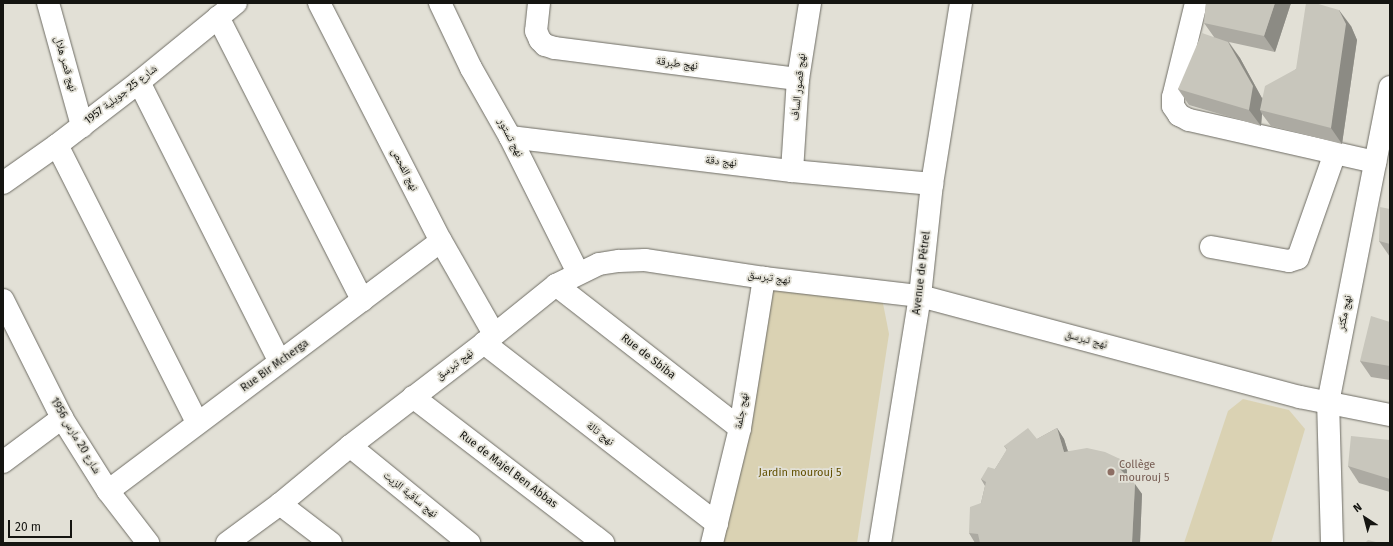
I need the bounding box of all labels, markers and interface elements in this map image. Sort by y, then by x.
street label: نهج قصر هلال [51,35,79,93]
street label: نهج قصور الساف [789,53,809,121]
street label: نهج طبرقة [655,55,699,73]
street label: شارع 25 جويلية 1957 [82,62,160,128]
street label: نهج تستور [494,116,526,160]
street label: نهج الفحص [388,146,420,194]
street label: نهج دقة [705,154,737,170]
street label: Avenue de Pétrel [910,230,934,316]
street label: نهج تبرسق [747,268,791,288]
street label: نهج مكثر [1335,294,1355,332]
street label: نهج تبرسق [1063,328,1109,352]
street label: Rue de Sbiba [618,332,678,382]
street label: Rue Bir Mcherga [238,337,312,395]
street label: نهج تبرسق [434,347,476,383]
street label: نهج جلمة [732,392,752,430]
street label: شارع 20 مارس 1956 [47,396,103,476]
street label: نهج تالة [584,419,616,449]
street label: Rue de Majel Ben Abbas [456,429,560,511]
place label: Collège mourouj 5 [1119,459,1170,485]
park label: Jardin mourouj 5 [759,466,841,480]
marker: Collège mourouj 5 [1106,467,1116,477]
street label: نهج ساقية الزيت [380,469,440,521]
north arrow [1345,498,1385,538]
text: N [1351,500,1364,515]
scale bar [10,512,74,538]
text: 20 m [15,520,41,534]

